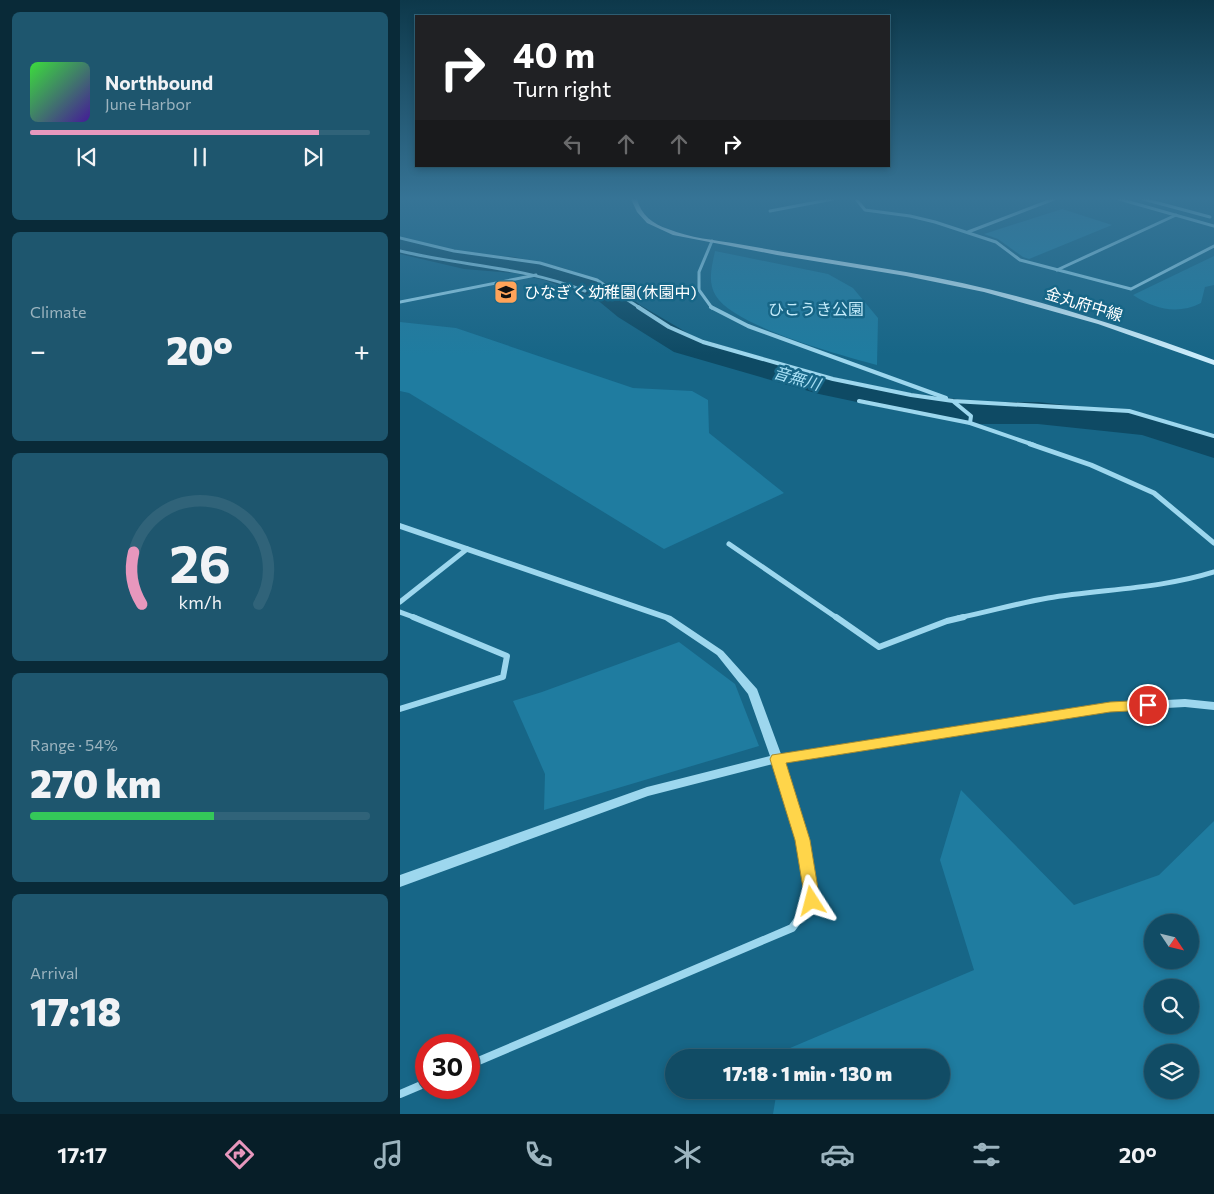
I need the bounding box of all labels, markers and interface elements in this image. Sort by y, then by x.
text: 40 m [513,32,595,75]
icon: right [430,35,495,100]
text: Northbound [105,71,213,94]
text: Turn right [513,75,611,102]
text: June Harbor [105,94,191,113]
icon: left [559,130,587,158]
icon: ahead [612,130,640,158]
icon: ahead [665,130,693,158]
icon: right [718,130,746,158]
icon: previous [73,143,101,171]
icon: pause [186,143,214,171]
icon: next [299,143,327,171]
school or university icon: ひなぎく幼稚園(休園中) [493,279,519,305]
place label: ひなぎく幼稚園(休園中) [524,282,697,301]
street label: 金丸府中線 [1043,283,1125,324]
park label: ひこうき公園 [768,299,864,318]
text: Climate [30,302,86,321]
text: 20° [166,326,233,373]
text: − [30,333,46,367]
text: + [354,333,370,367]
water label: 音無川 [771,362,825,394]
text: 26 [169,530,231,594]
text: km/h [178,591,222,613]
pin [1127,684,1169,726]
icon: arrive [1134,691,1162,719]
text: Range · 54% [30,735,118,754]
text: 270 km [30,759,161,806]
position arrow [785,874,837,926]
north arrow [1144,914,1199,969]
map controls [1144,914,1199,1099]
text: Arrival [30,963,78,982]
button: search [1144,979,1199,1034]
text: 17:18 [30,987,121,1034]
speed limit sign: 30 [415,1034,480,1099]
button: layers [1144,1044,1199,1099]
text: 17:18 · 1 min · 130 m [723,1062,892,1085]
icon: directions [222,1137,257,1172]
icon: music [371,1137,406,1172]
icon: phone [521,1137,556,1172]
icon: climate [670,1137,705,1172]
icon: car [820,1137,855,1172]
icon: filters [969,1137,1004,1172]
text: 17:17 [57,1141,107,1168]
text: 20° [1119,1141,1157,1168]

